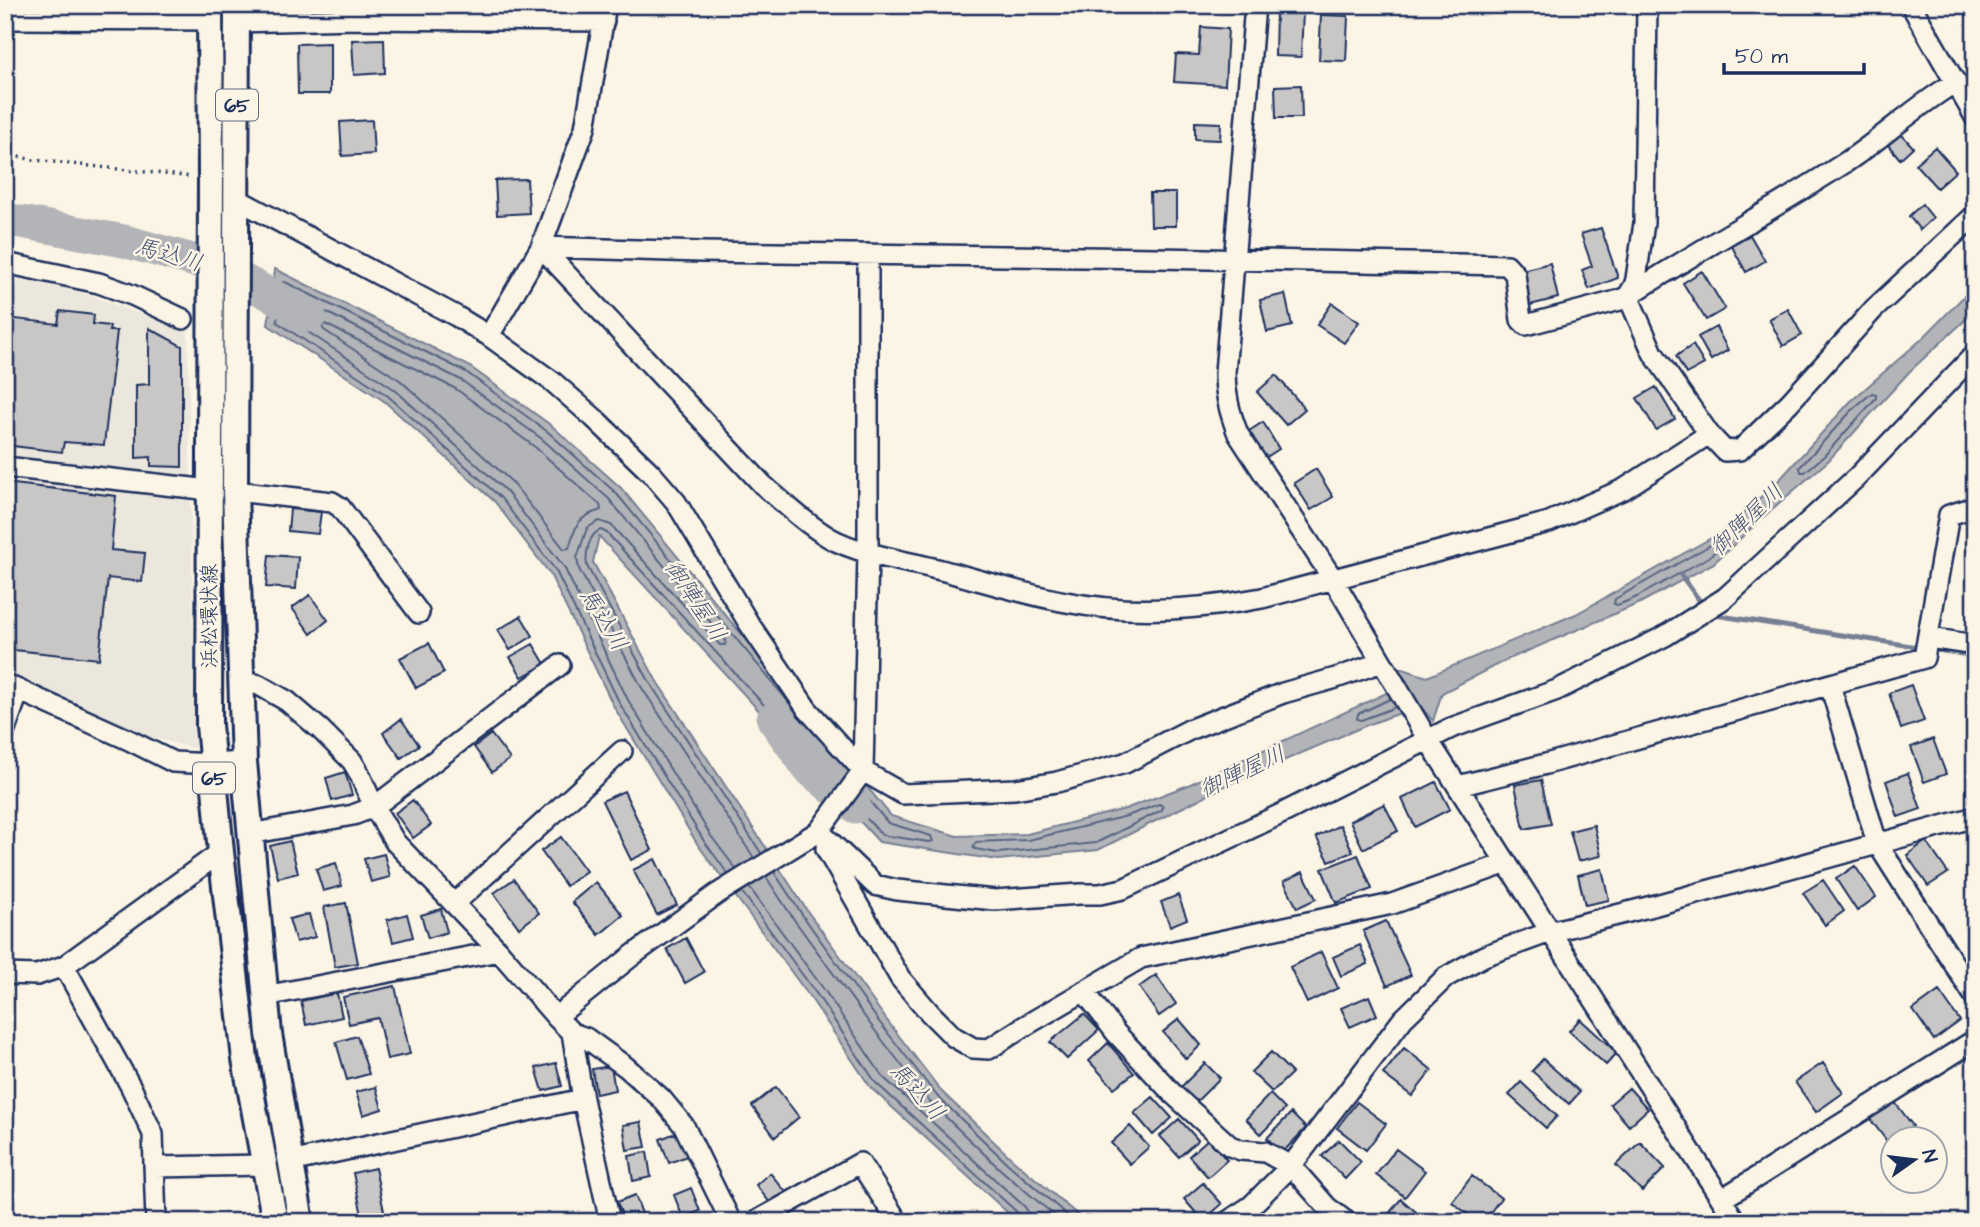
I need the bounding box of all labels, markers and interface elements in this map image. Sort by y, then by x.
scale bar [1724,32,1864,76]
text: 50 m [1735,42,1789,71]
road number: 65 [216,90,258,120]
water label: 馬込川 [131,230,206,280]
water label: 御陣屋川 [1702,476,1791,563]
water label: 御陣屋川 [657,553,734,648]
street label: 浜松環状線 [195,564,224,669]
water label: 馬込川 [571,582,635,657]
water label: 御陣屋川 [1194,738,1291,806]
road number: 65 [193,762,235,793]
water label: 馬込川 [882,1055,952,1128]
north arrow [1878,1126,1948,1196]
text: N [1914,1147,1944,1165]

